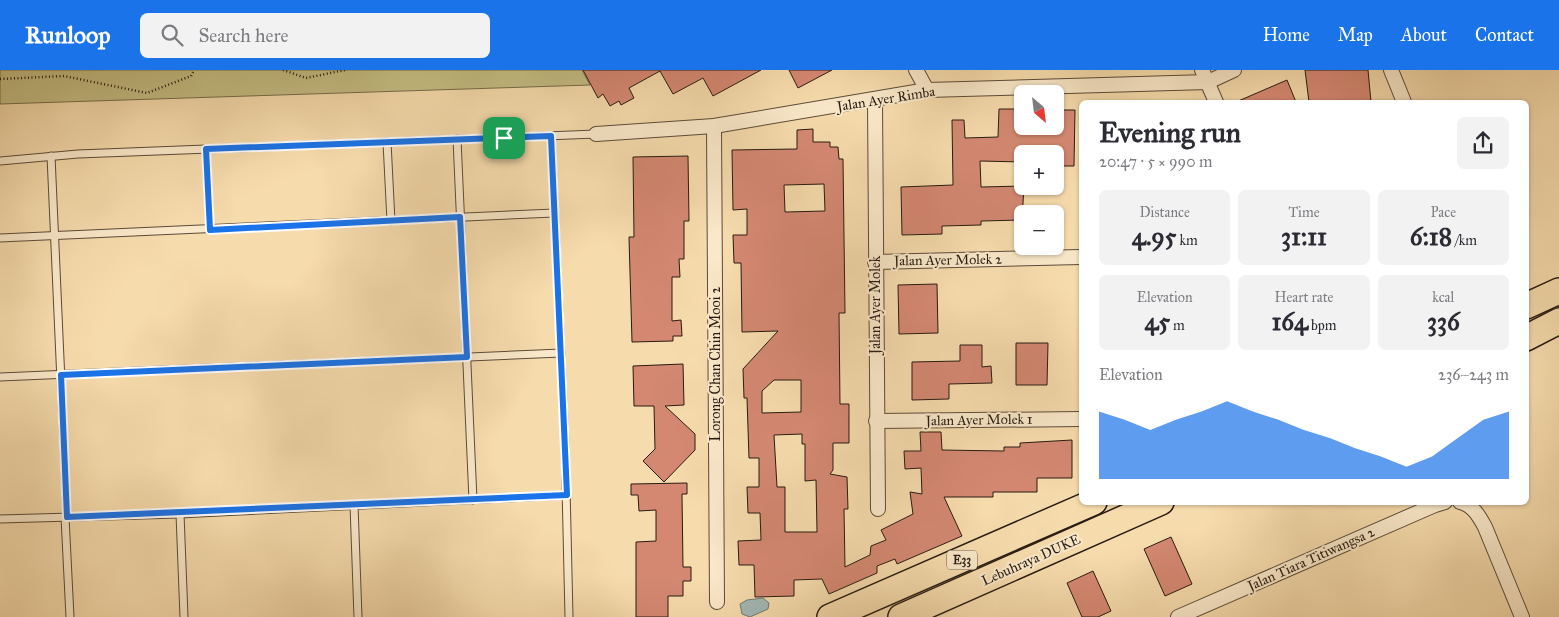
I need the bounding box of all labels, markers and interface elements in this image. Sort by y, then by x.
search box [140,13,490,58]
text: Runloop [25,20,110,50]
icon: search [158,21,186,49]
text: Search here [198,24,288,47]
text: Home [1263,24,1310,46]
text: Map [1338,24,1373,46]
text: About [1401,24,1447,46]
text: Contact [1475,24,1534,46]
street label: Jalan Ayer Rimba [834,83,936,116]
north arrow [1014,85,1064,135]
map controls [1014,85,1064,255]
text: Evening run [1099,115,1241,150]
pin [483,117,525,159]
button: share [1457,117,1509,169]
icon: arrive [490,124,518,152]
button: + [1014,145,1064,195]
text: 20:47 · 5 × 990 m [1099,152,1212,171]
text: Distance [1140,204,1190,221]
text: Time [1288,204,1319,221]
text: Pace [1431,204,1456,221]
button: − [1014,205,1064,255]
text: 4.95 [1132,221,1176,252]
text: 31:11 [1281,221,1327,252]
text: 6:18 [1410,221,1452,252]
text: km [1176,232,1198,249]
text: /km [1452,232,1477,249]
street label: Jalan Ayer Molek 2 [892,251,1002,270]
street label: Jalan Ayer Molek [867,255,885,356]
street label: Lorong Chan Chin Mooi 2 [707,286,724,441]
text: Elevation [1137,289,1192,306]
text: Heart rate [1275,289,1333,306]
text: kcal [1432,289,1454,306]
text: 45 [1144,306,1170,337]
text: 164 [1271,306,1308,337]
text: 336 [1427,306,1460,337]
text: m [1170,317,1185,334]
text: bpm [1308,317,1337,334]
text: Elevation [1099,365,1163,384]
text: 236–243 m [1438,365,1509,384]
street label: Jalan Ayer Molek 1 [923,411,1033,430]
street label: Jalan Tiara Titiwangsa 2 [1243,523,1378,596]
street label: Lebuhraya DUKE [979,531,1083,589]
road number: E33 [947,550,977,570]

